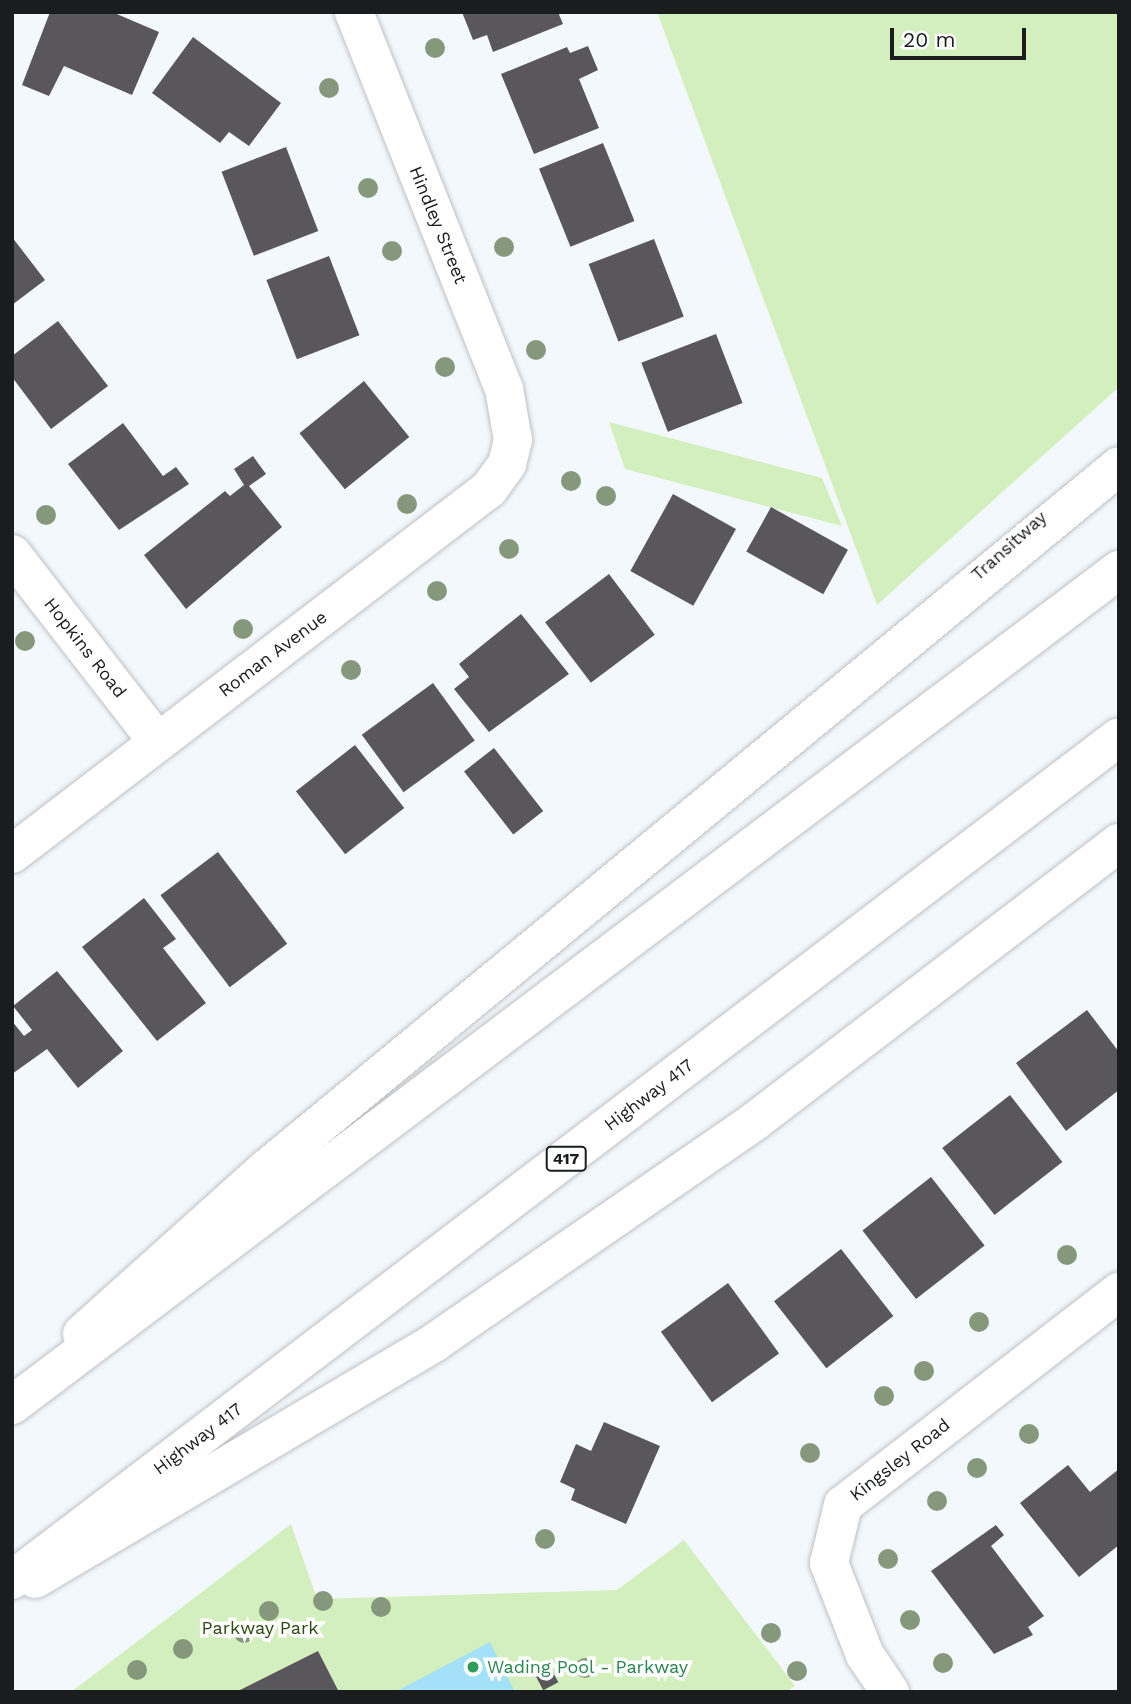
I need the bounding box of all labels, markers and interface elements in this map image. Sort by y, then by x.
scale bar [893,14,1030,58]
text: 20 m [903,27,955,52]
street label: Hindley Street [404,163,472,287]
street label: Transitway [967,507,1051,585]
street label: Hopkins Road [39,594,131,702]
street label: Roman Avenue [214,606,332,702]
street label: Highway 417 [600,1054,698,1136]
road number: 417 [545,1147,587,1172]
street label: Highway 417 [149,1398,247,1480]
street label: Kingsley Road [845,1414,955,1506]
park label: Parkway Park [201,1617,319,1639]
place label: Wading Pool - Parkway [487,1656,689,1678]
marker: Wading Pool - Parkway [465,1659,481,1675]

